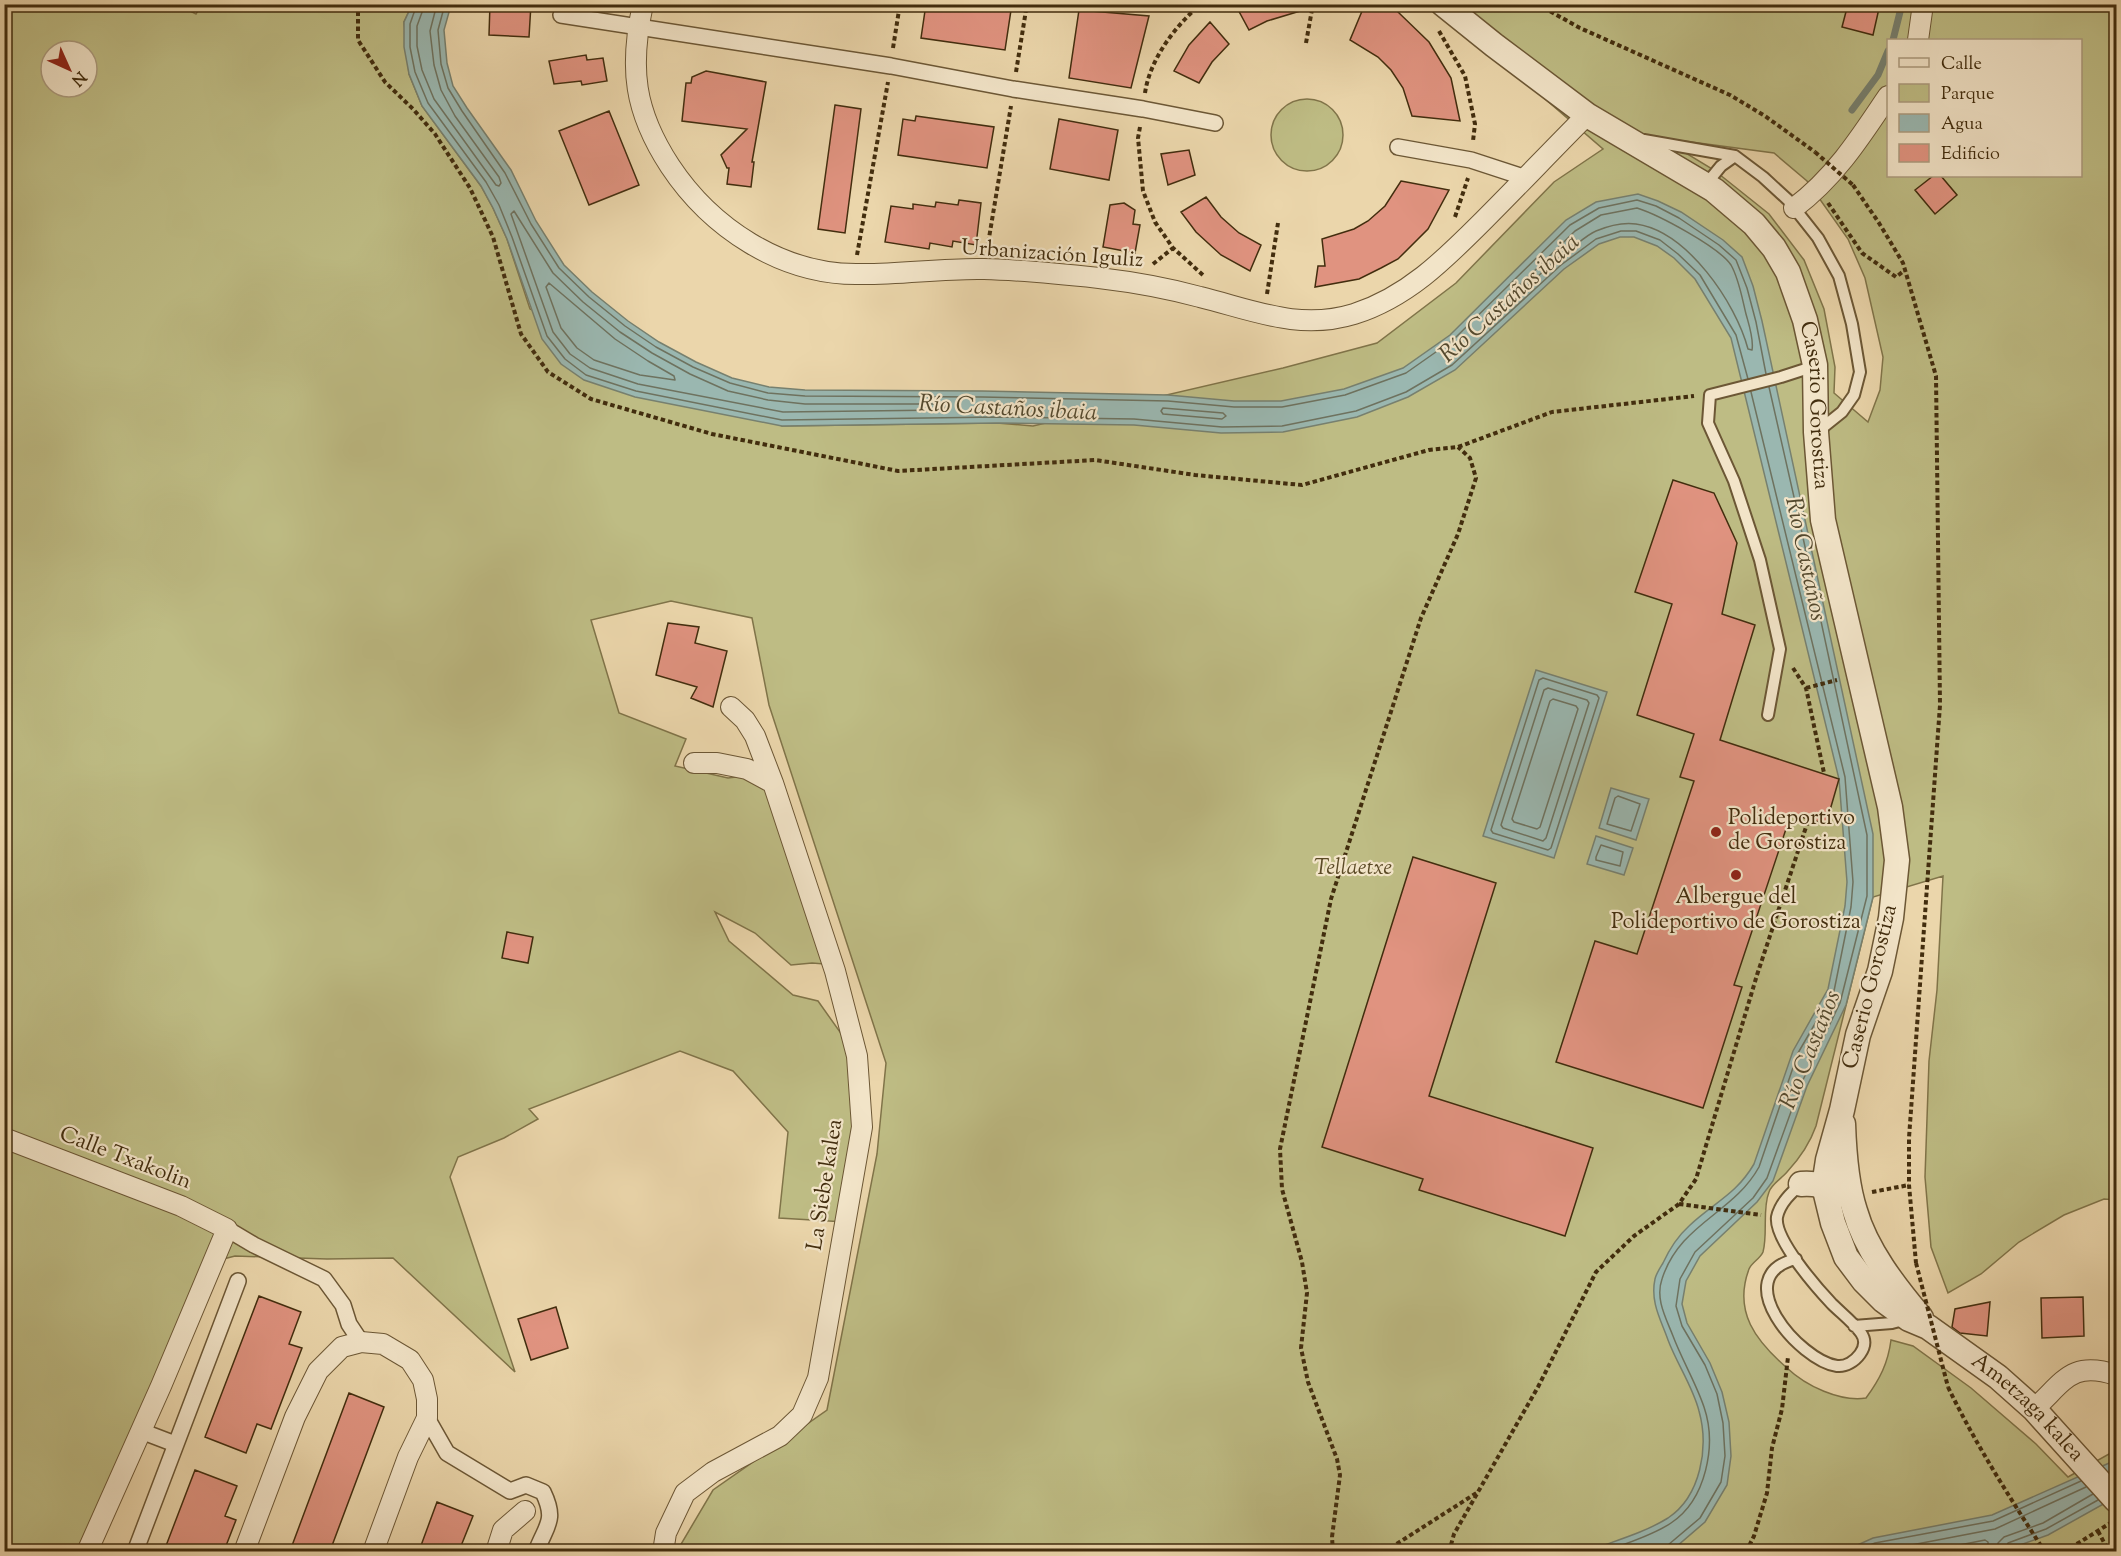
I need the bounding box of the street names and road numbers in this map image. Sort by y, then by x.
street label: Urbanización Iguliz [960,233,1144,277]
street label: Caserio Gorostiza [1790,318,1837,491]
street label: Caserio Gorostiza [1835,901,1907,1073]
street label: La Siebe kalea [800,1117,852,1253]
street label: Calle Txakolin [54,1119,196,1199]
street label: Ametzaga kalea [1964,1346,2091,1470]

